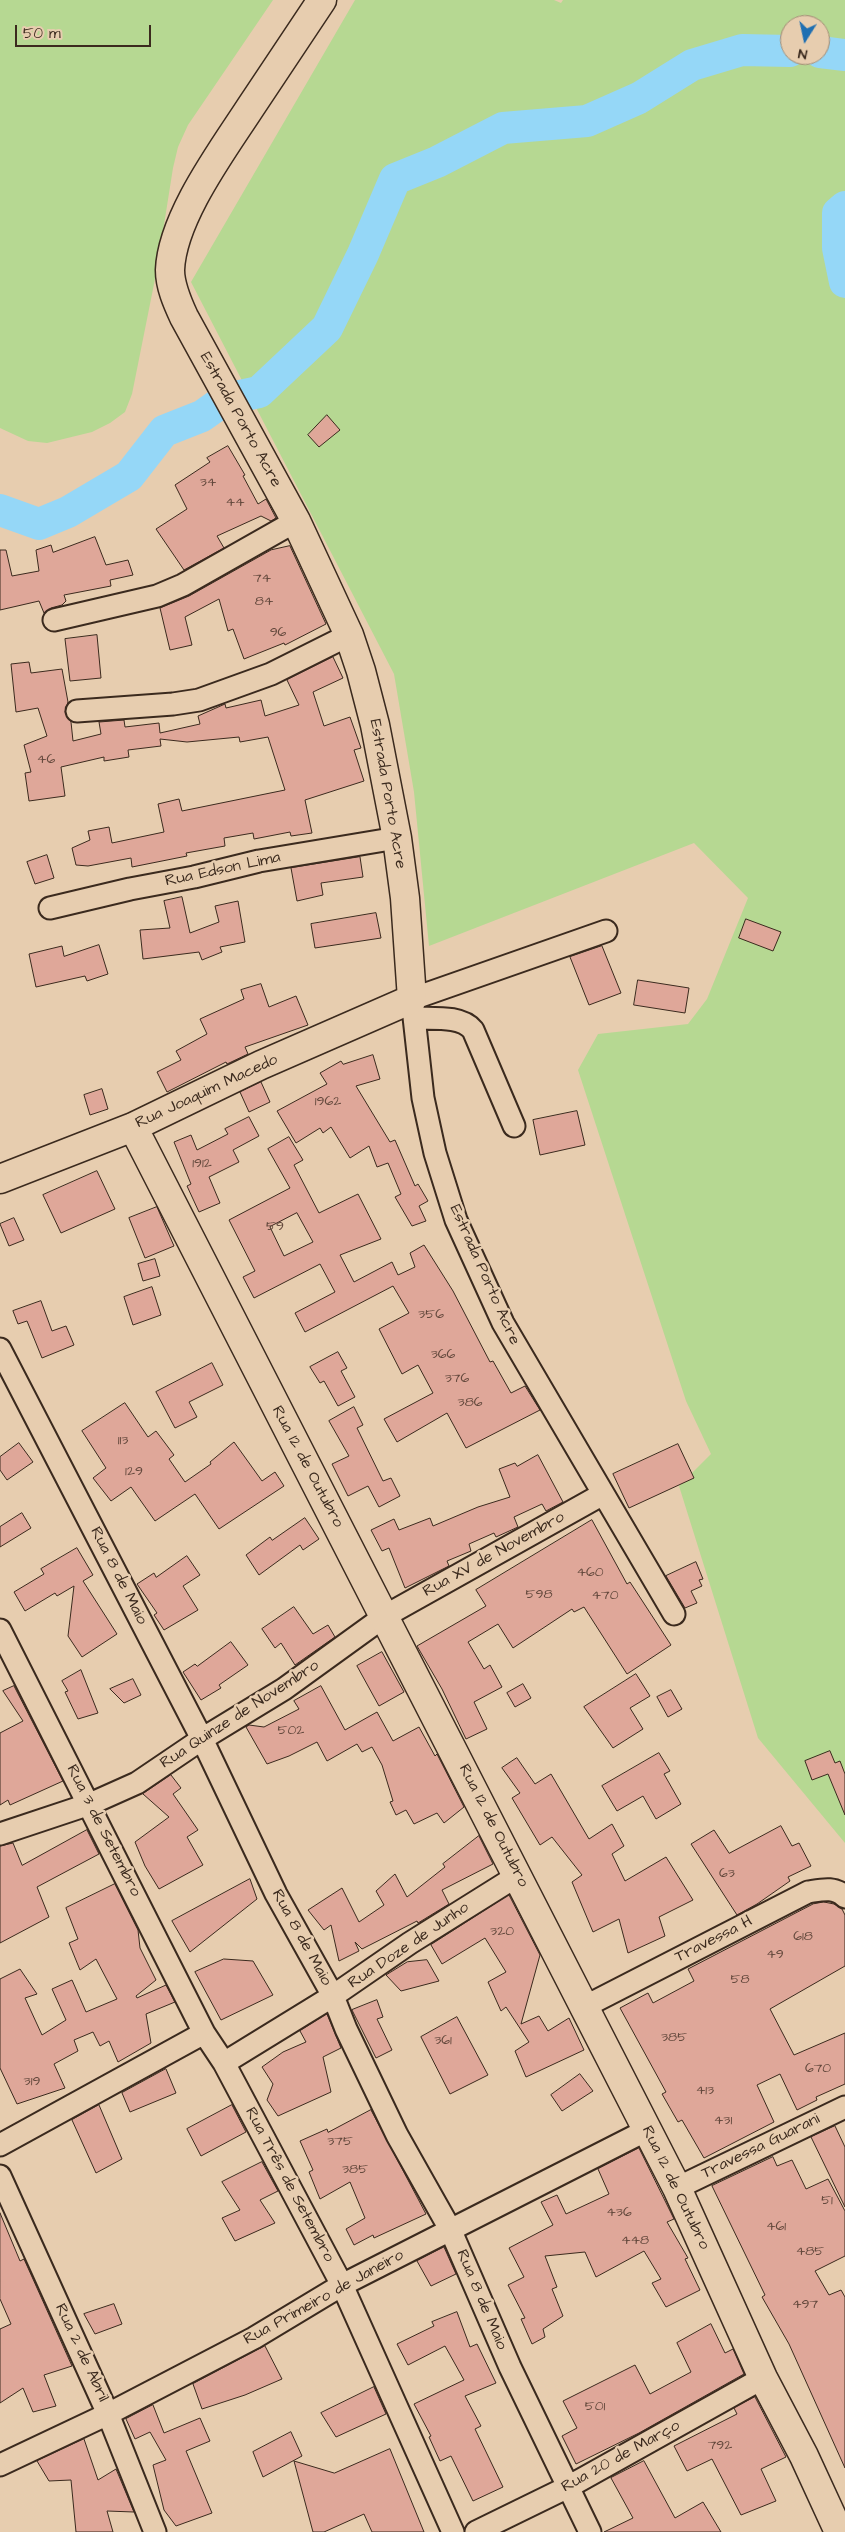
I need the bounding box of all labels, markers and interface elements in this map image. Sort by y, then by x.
scale bar [18,15,154,47]
north arrow [780,15,830,65]
text: 50 m [23,23,61,44]
text: N [797,43,809,64]
street label: Estrada Porto Acre [195,349,285,491]
house number: 34 [200,475,216,491]
house number: 44 [225,495,245,511]
house number: 74 [253,571,271,587]
house number: 84 [255,594,273,610]
house number: 96 [270,625,286,641]
street label: Estrada Porto Acre [364,718,410,870]
house number: 46 [37,752,55,768]
street label: Rua Edson Lima [164,848,282,892]
street label: Rua Joaquim Macedo [133,1051,281,1133]
house number: 1962 [315,1094,341,1110]
house number: 1912 [192,1156,212,1172]
street label: Estrada Porto Acre [444,1202,524,1348]
house number: 59 [266,1219,284,1235]
house number: 356 [418,1307,444,1323]
house number: 366 [431,1347,455,1363]
house number: 376 [445,1371,469,1387]
house number: 386 [458,1395,482,1411]
street label: Rua 12 de Outubro [267,1403,347,1531]
house number: 113 [118,1433,128,1449]
house number: 129 [125,1464,143,1480]
street label: Rua XV de Novembro [420,1508,568,1602]
street label: Rua 8 de Maio [85,1524,151,1628]
house number: 460 [576,1565,604,1581]
house number: 598 [526,1587,552,1603]
house number: 470 [592,1588,618,1604]
street label: Rua Quinze de Novembro [157,1656,323,1774]
house number: 502 [278,1723,304,1739]
street label: Rua 12 de Outubro [454,1761,532,1891]
street label: Rua 3 de Setembro [61,1762,145,1900]
house number: 63 [719,1866,735,1882]
street label: Rua 8 de Maio [267,1887,335,1989]
street label: Rua Doze de Junho [345,1899,473,1993]
street label: Travessa H [672,1912,756,1968]
house number: 320 [490,1924,514,1940]
house number: 618 [793,1929,813,1945]
house number: 49 [766,1947,784,1963]
house number: 58 [731,1972,749,1988]
house number: 385 [661,2030,687,2046]
house number: 361 [434,2033,452,2049]
house number: 670 [805,2061,831,2077]
house number: 319 [24,2074,40,2090]
house number: 413 [696,2083,714,2099]
street label: Rua Três de Setembro [240,2104,338,2266]
street label: Travessa Guarani [699,2110,823,2184]
house number: 431 [714,2113,732,2129]
street label: Rua 12 de Outubro [637,2123,713,2253]
house number: 375 [327,2134,353,2150]
house number: 385 [342,2162,368,2178]
house number: 51 [821,2193,833,2209]
house number: 436 [606,2205,632,2221]
house number: 461 [766,2219,786,2235]
house number: 448 [621,2233,649,2249]
house number: 485 [796,2244,824,2260]
street label: Rua Primeiro de Janeiro [241,2246,407,2350]
street label: Rua 8 de Maio [451,2247,511,2353]
house number: 497 [792,2297,818,2313]
street label: Rua 2 de Abril [50,2301,112,2405]
house number: 501 [585,2399,605,2415]
street label: Rua 20 de Março [558,2417,684,2497]
house number: 792 [708,2438,732,2454]

